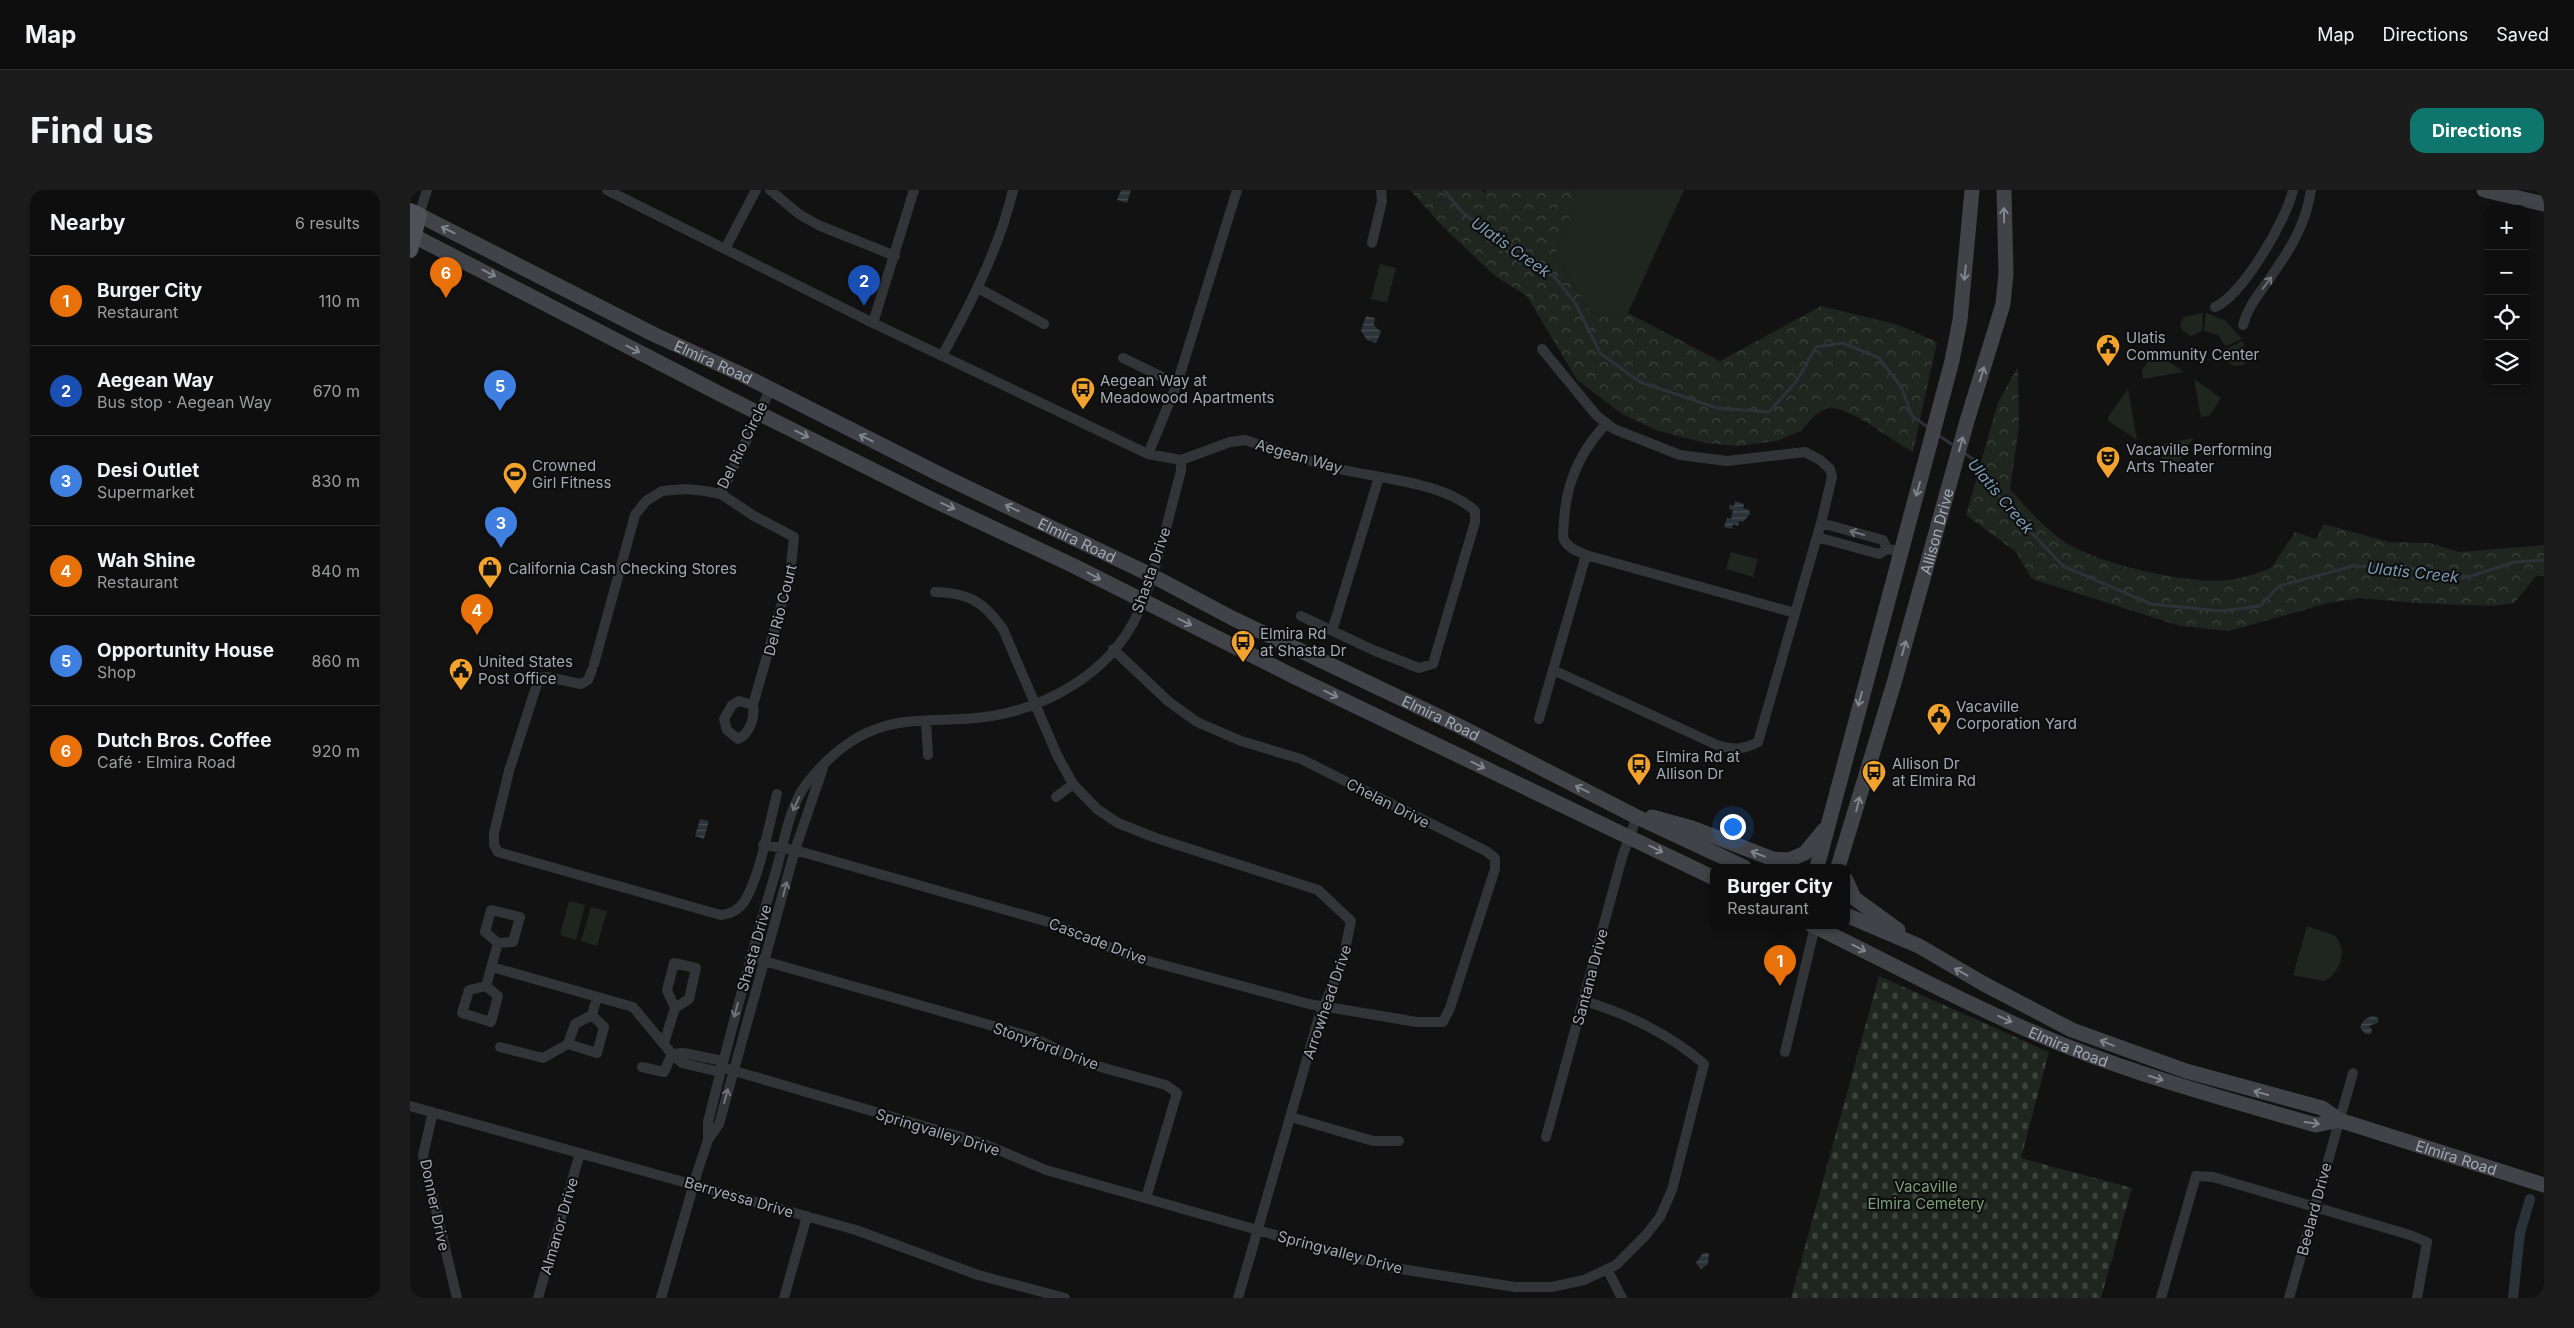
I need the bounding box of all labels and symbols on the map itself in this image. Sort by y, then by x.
one-way arrow [2000,207,2009,223]
water label: Ulatis Creek [1467,212,1555,282]
one-way arrow [440,225,455,235]
pin: 6 [430,257,462,298]
pin: 2 [848,265,880,306]
one-way arrow [1960,265,1970,281]
one-way arrow [481,269,496,278]
one-way arrow [2261,277,2272,290]
place label: Ulatis Community Center [2126,328,2260,364]
public building icon: Ulatis Community Center [2095,333,2121,367]
street label: Elmira Road [671,336,756,388]
one-way arrow [625,344,640,354]
one-way arrow [1977,367,1987,383]
pin: 5 [484,370,516,411]
place label: Aegean Way at Meadowood Apartments [1100,371,1275,407]
bus stop icon: Aegean Way at Meadowood Apartments [1070,376,1096,410]
street label: Del Rio Circle [713,398,771,492]
one-way arrow [794,430,809,439]
one-way arrow [859,433,874,442]
street label: Aegean Way [1253,435,1345,478]
one-way arrow [1957,436,1966,452]
place label: Vacaville Performing Arts Theater [2126,440,2272,476]
theatre icon: Vacaville Performing Arts Theater [2095,445,2121,479]
water label: Ulatis Creek [1964,454,2038,538]
place label: Crowned Girl Fitness [532,456,611,492]
sports icon: Crowned Girl Fitness [502,461,528,495]
one-way arrow [1912,481,1922,497]
street label: Allison Drive [1915,486,1957,576]
one-way arrow [940,502,955,512]
one-way arrow [1005,502,1020,512]
pin: 3 [485,507,517,548]
street label: Elmira Road [1035,513,1119,566]
street label: Shasta Drive [1127,525,1175,615]
one-way arrow [1849,528,1865,537]
shop icon: California Cash Checking Stores [477,555,503,589]
water label: Ulatis Creek [2366,557,2460,587]
place label: California Cash Checking Stores [508,559,737,578]
street label: Del Rio Court [759,562,801,658]
one-way arrow [1086,572,1101,581]
pin: 4 [461,594,493,635]
one-way arrow [1178,618,1193,628]
place label: Elmira Rd at Shasta Dr [1260,624,1347,660]
bus stop icon: Elmira Rd at Shasta Dr [1230,629,1256,663]
one-way arrow [1899,641,1909,657]
place label: United States Post Office [478,652,573,688]
public building icon: United States Post Office [448,657,474,691]
one-way arrow [1323,690,1338,699]
street label: Elmira Road [1399,691,1483,745]
one-way arrow [1855,691,1864,707]
place label: Vacaville Corporation Yard [1956,697,2077,733]
public building icon: Vacaville Corporation Yard [1926,702,1952,736]
place label: Elmira Rd at Allison Dr [1656,747,1740,783]
bus stop icon: Elmira Rd at Allison Dr [1626,752,1652,786]
place label: Allison Dr at Elmira Rd [1892,754,1976,790]
bus stop icon: Allison Dr at Elmira Rd [1861,759,1887,793]
one-way arrow [1470,761,1485,770]
street label: Chelan Drive [1343,774,1433,832]
one-way arrow [1575,783,1590,793]
one-way arrow [791,796,801,811]
one-way arrow [1854,797,1863,813]
your location [1720,814,1746,840]
one-way arrow [1648,845,1663,855]
one-way arrow [1751,849,1766,858]
one-way arrow [780,881,790,897]
street label: Shasta Drive [733,902,775,994]
street label: Cascade Drive [1046,914,1150,968]
street label: Santana Drive [1568,927,1612,1027]
street label: Arrowhead Drive [1299,942,1355,1062]
one-way arrow [1851,944,1866,953]
pin: 1 [1764,945,1796,986]
one-way arrow [1954,966,1969,976]
one-way arrow [731,1002,740,1018]
one-way arrow [1997,1014,2012,1024]
street label: Stonyford Drive [991,1018,1101,1074]
street label: Elmira Road [2026,1022,2111,1071]
one-way arrow [2100,1038,2115,1048]
one-way arrow [2148,1074,2164,1083]
one-way arrow [722,1088,732,1104]
one-way arrow [2254,1088,2270,1097]
street label: Springvalley Drive [874,1104,1002,1160]
one-way arrow [2304,1118,2320,1128]
street label: Elmira Road [2414,1135,2499,1179]
street label: Donner Drive [416,1157,454,1253]
street label: Beelard Drive [2292,1160,2336,1258]
street label: Berryessa Drive [682,1172,796,1222]
street label: Almanor Drive [536,1175,582,1277]
park label: Vacaville Elmira Cemetery [1867,1177,1985,1213]
street label: Springvalley Drive [1275,1226,1405,1278]

